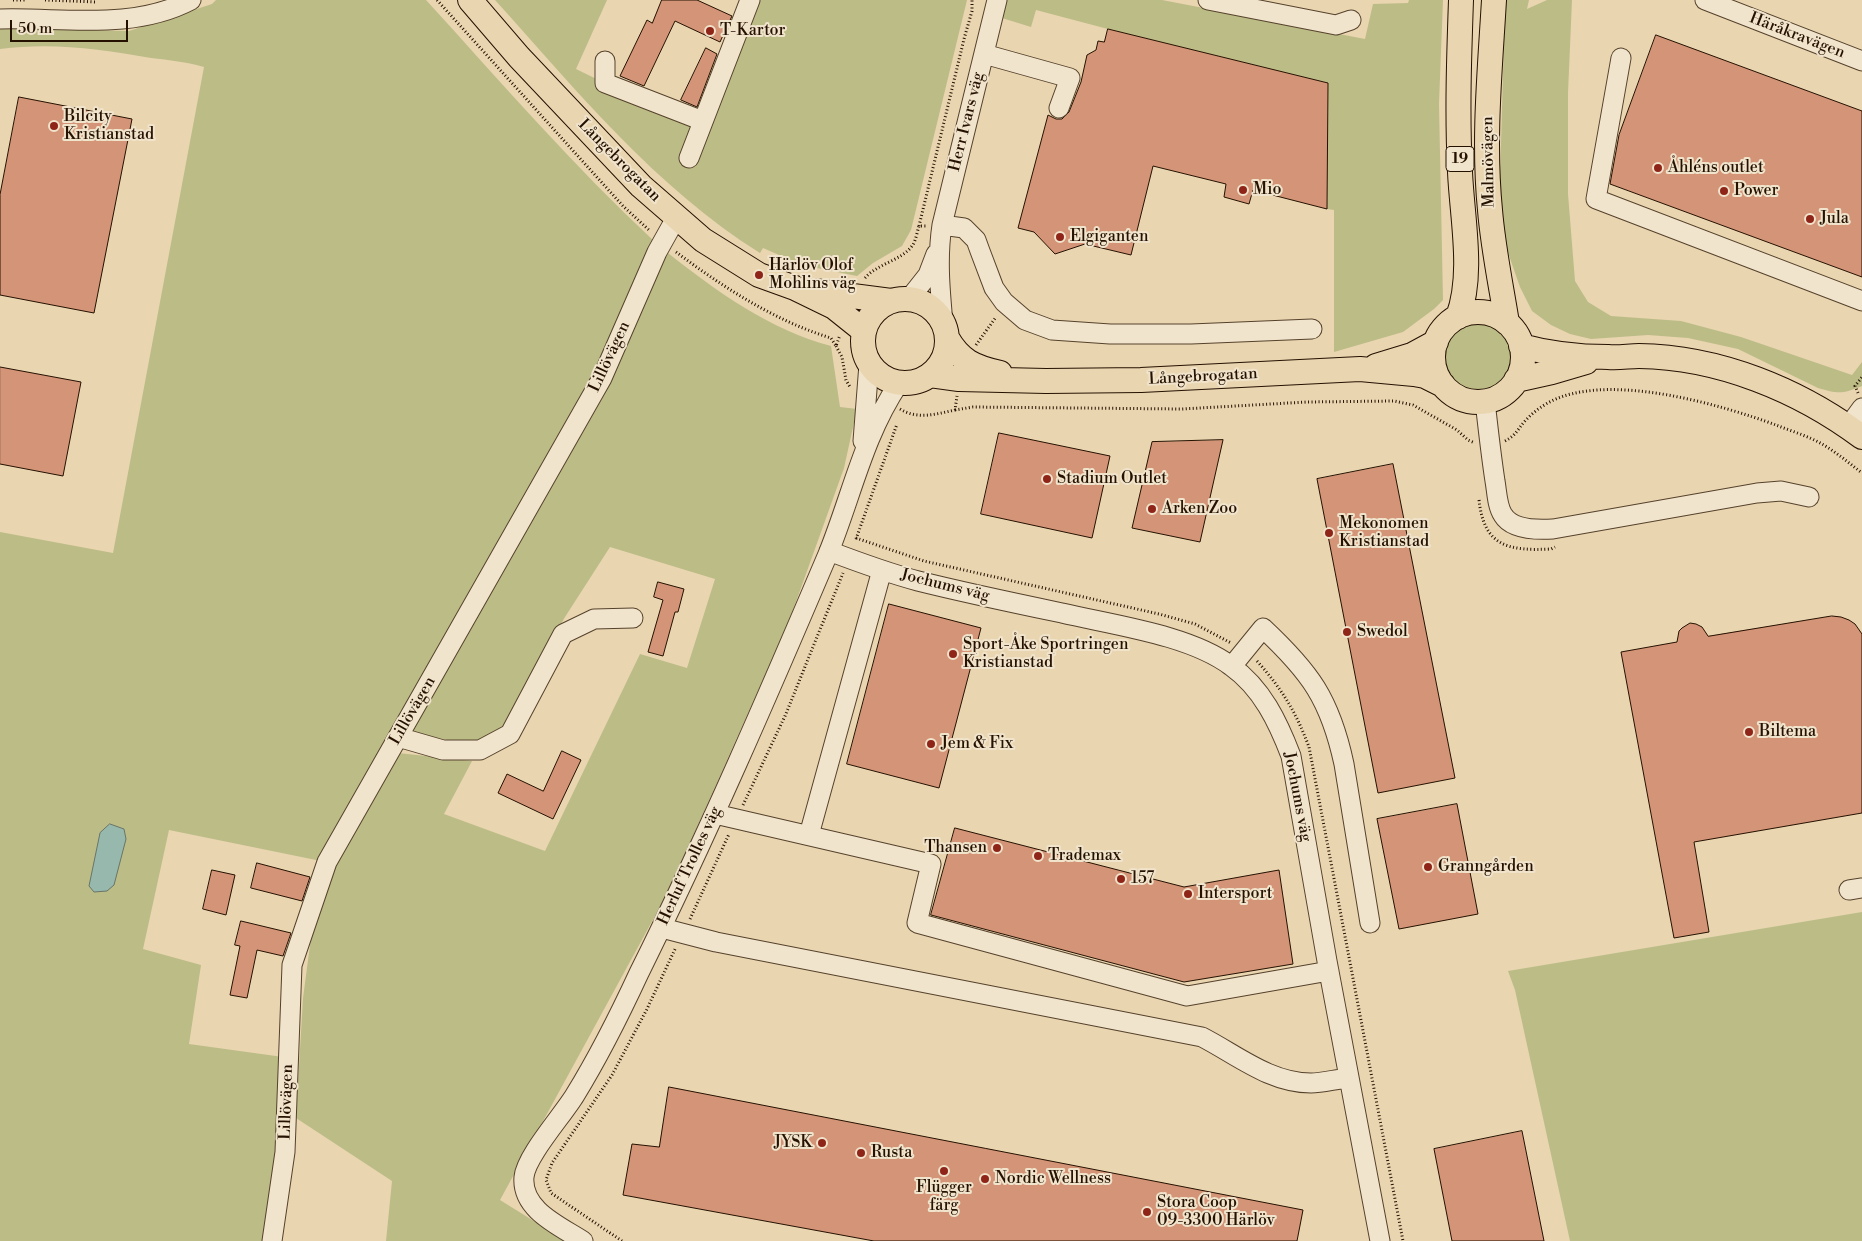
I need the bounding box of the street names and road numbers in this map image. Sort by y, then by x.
street label: Häråkravägen [1747,9,1847,63]
street label: Herr Ivars väg [945,70,989,174]
street label: Långebrogatan [574,116,664,206]
street label: Malmövägen [1479,116,1499,208]
road number: 19 [1446,146,1474,172]
street label: Lillövägen [585,319,635,395]
street label: Långebrogatan [1148,365,1258,389]
street label: Jochums väg [899,566,991,606]
street label: Lillövägen [386,673,440,749]
street label: Jochums väg [1279,750,1315,844]
street label: Herluf Trolles väg [654,804,726,928]
street label: Lillövägen [276,1064,298,1140]

